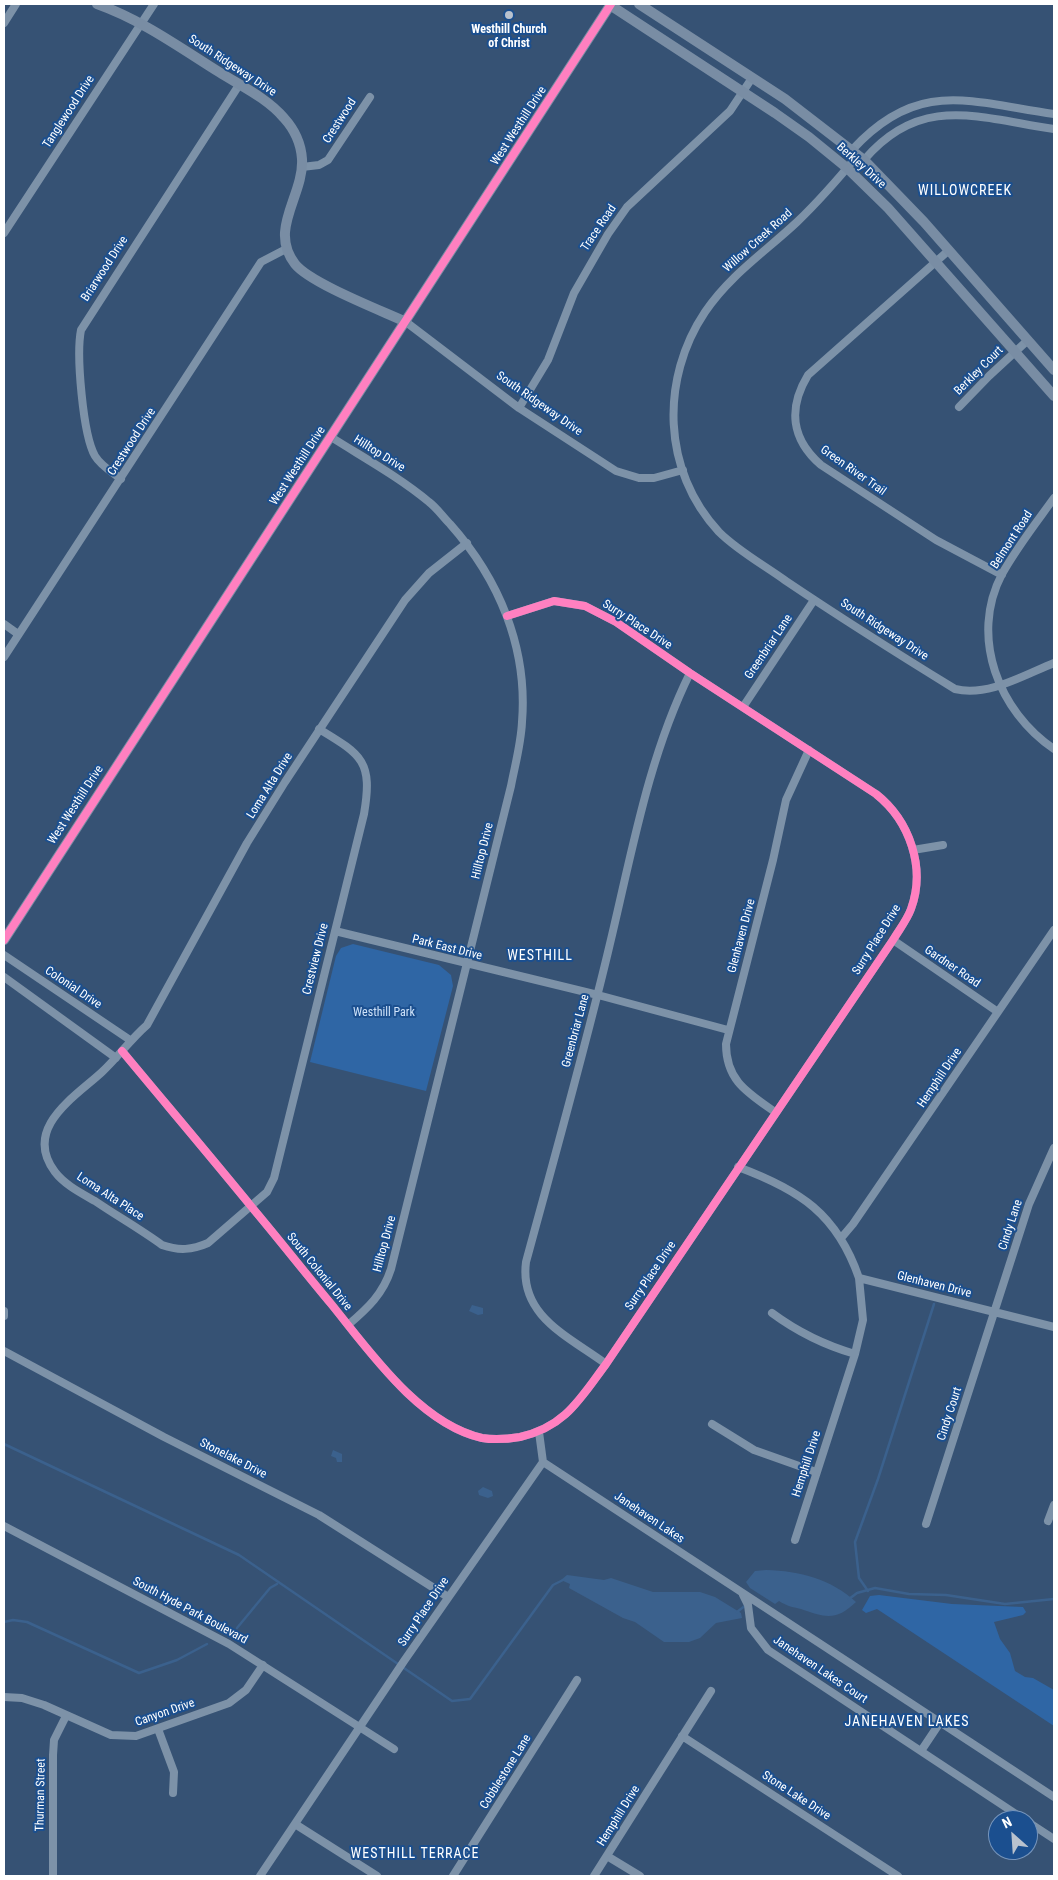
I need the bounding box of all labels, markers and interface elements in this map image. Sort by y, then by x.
marker: Westhill Church of Christ [503,9,515,21]
place label: Westhill Church of Christ [471,23,547,51]
street label: South Ridgeway Drive [185,32,279,100]
street label: Tanglewood Drive [40,73,98,151]
street label: West Westhill Drive [488,84,550,168]
street label: Crestwood [320,96,360,146]
street label: Berkley Drive [833,140,889,192]
district label: WILLOWCREEK [917,183,1013,199]
street label: Trace Road [578,202,620,254]
street label: Willow Creek Road [721,206,795,276]
street label: Briarwood Drive [79,234,131,304]
street label: Berkley Court [951,343,1007,399]
street label: South Ridgeway Drive [493,369,585,439]
street label: Crestwood Drive [105,406,159,478]
street label: West Westhill Drive [267,424,329,508]
street label: Hilltop Drive [351,433,407,475]
street label: Green River Trail [817,443,889,499]
street label: Belmont Road [988,508,1036,572]
street label: South Ridgeway Drive [837,596,931,664]
street label: Surry Place Drive [599,597,675,653]
street label: Greenbriar Lane [742,612,796,682]
street label: Loma Alta Drive [244,750,296,822]
street label: West Westhill Drive [45,763,107,847]
street label: Hilltop Drive [469,821,497,881]
street label: Glenhaven Drive [725,897,759,975]
street label: Surry Place Drive [850,902,904,978]
street label: Crestview Drive [300,922,332,996]
street label: Park East Drive [411,932,483,964]
street label: Gardner Road [921,943,983,991]
district label: WESTHILL [506,948,574,964]
street label: Colonial Drive [42,964,104,1012]
street label: Greenbriar Lane [559,993,593,1069]
park label: Westhill Park [353,1006,415,1020]
street label: Hemphill Drive [915,1045,965,1111]
street label: Loma Alta Place [74,1170,146,1224]
street label: Cindy Lane [996,1198,1026,1252]
street label: Hilltop Drive [371,1214,399,1274]
street label: South Colonial Drive [283,1230,355,1314]
street label: Surry Place Drive [623,1239,679,1313]
street label: Glenhaven Drive [895,1269,973,1301]
street label: Cindy Court [935,1386,965,1442]
street label: Hemphill Drive [790,1429,824,1499]
street label: Stonelake Drive [197,1436,269,1482]
street label: Janehaven Lakes [611,1489,687,1547]
street label: South Hyde Park Boulevard [130,1575,250,1647]
street label: Surry Place Drive [396,1575,452,1649]
street label: Janehaven Lakes Court [770,1633,870,1707]
street label: Canyon Drive [133,1696,197,1730]
district label: JANEHAVEN LAKES [843,1714,971,1730]
street label: Cobblestone Lane [477,1732,535,1812]
street label: Thurman Street [33,1758,49,1832]
street label: Stone Lake Drive [759,1768,833,1824]
street label: Hemphill Drive [595,1783,643,1849]
north arrow [988,1810,1038,1860]
text: N [999,1813,1014,1831]
district label: WESTHILL TERRACE [349,1846,481,1862]

